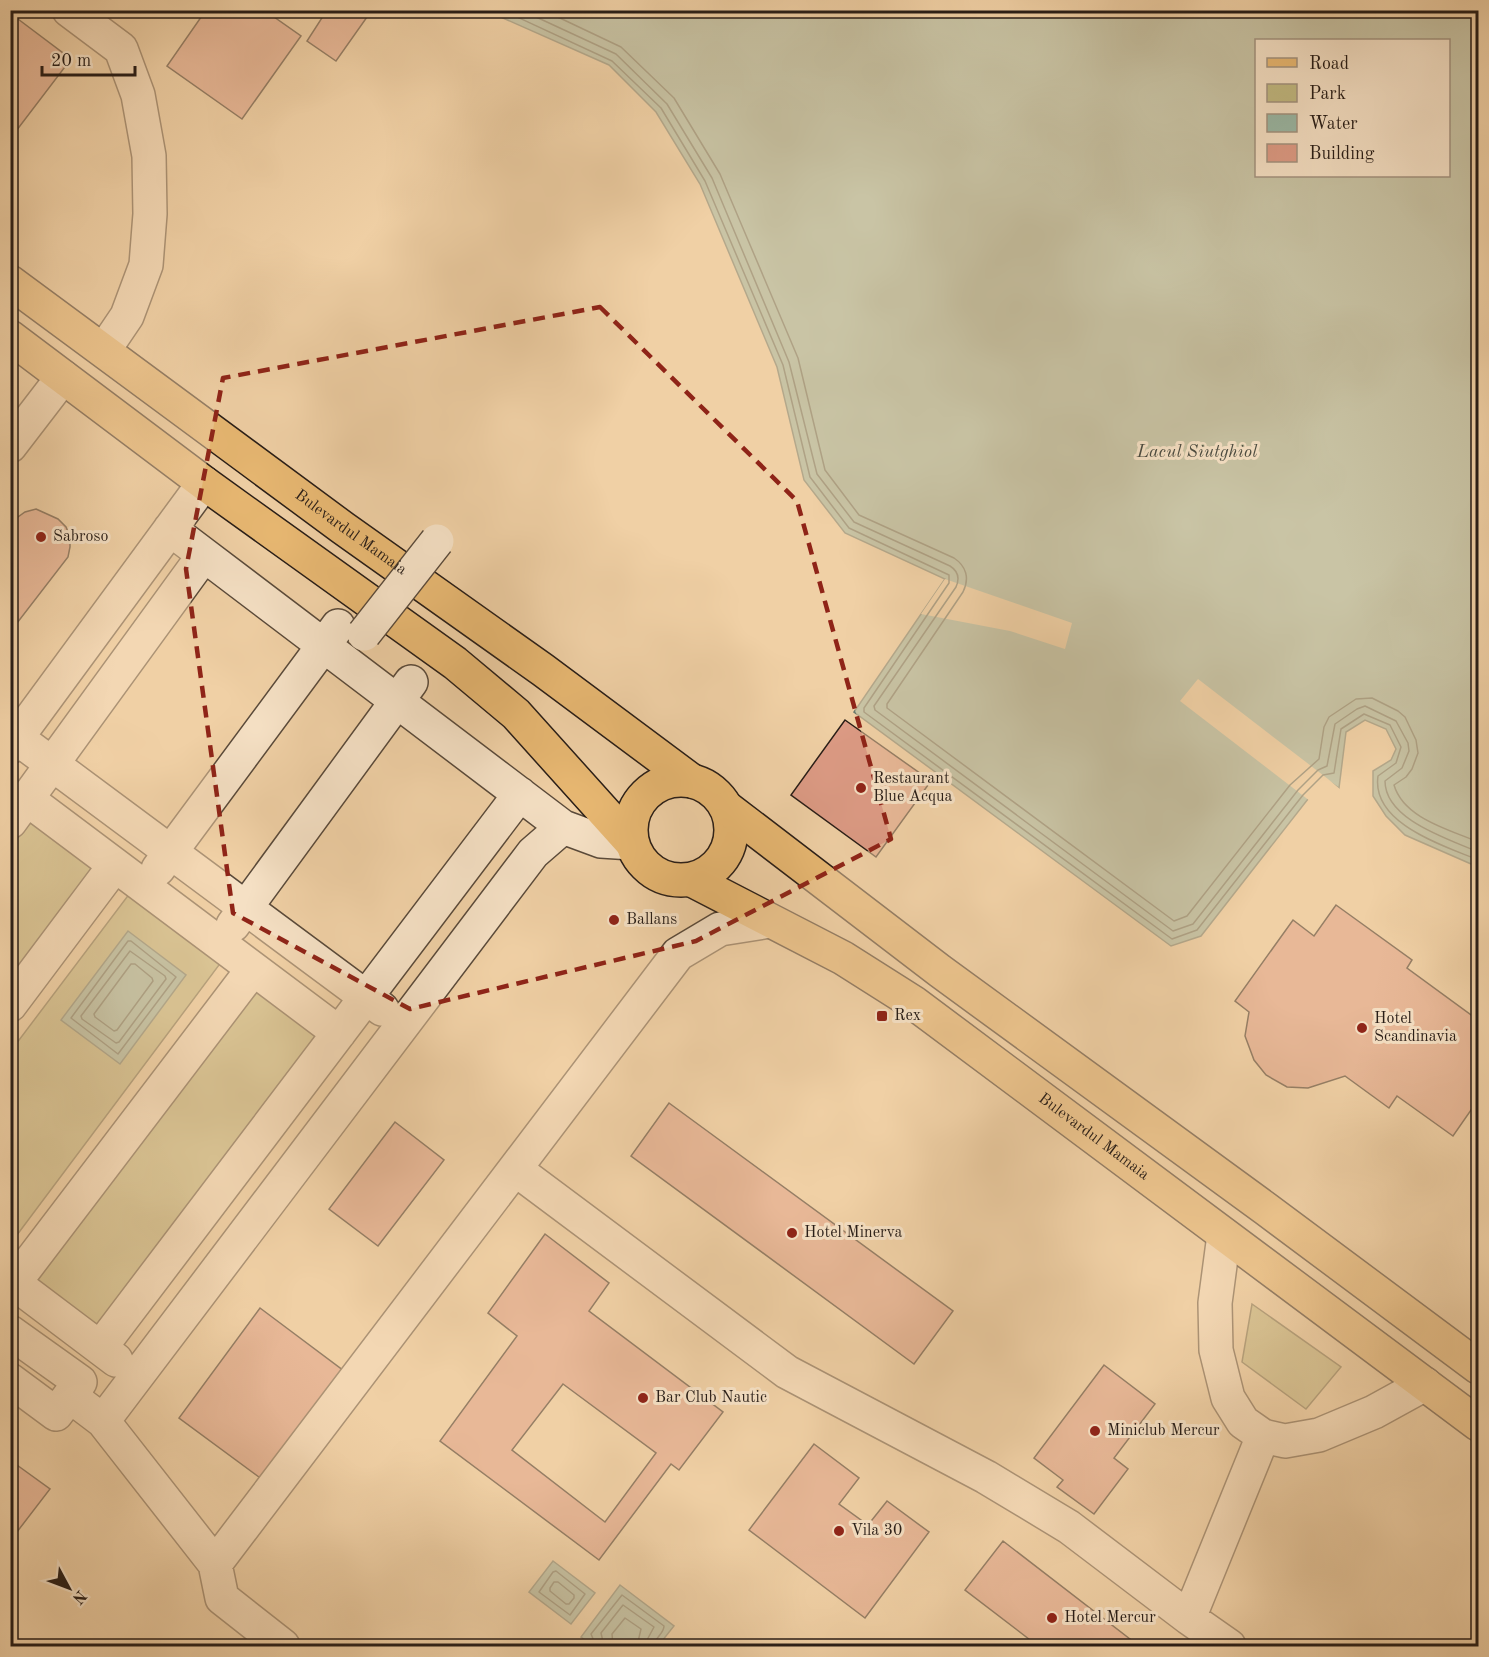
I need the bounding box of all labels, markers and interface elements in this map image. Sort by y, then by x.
scale bar [42,39,135,77]
legend [1255,39,1450,177]
text: 20 m [51,52,91,70]
text: Road [1309,55,1349,73]
text: Park [1309,85,1346,103]
text: Water [1309,115,1358,133]
text: Building [1309,145,1375,163]
water label: Lacul Siutghiol [1136,443,1258,461]
street label: Bulevardul Mamaia [292,487,410,578]
place label: Sabroso [53,529,108,545]
marker: Sabroso [34,530,48,544]
place label: Restaurant Blue Acqua [873,771,953,805]
marker: Restaurant Blue Acqua [854,781,868,795]
place label: Ballans [626,912,677,928]
marker: Ballans [607,913,621,927]
place label: Rex [894,1008,921,1024]
marker: Rex [875,1009,889,1023]
place label: Hotel Scandinavia [1374,1011,1457,1045]
marker: Hotel Scandinavia [1355,1021,1369,1035]
street label: Bulevardul Mamaia [1035,1091,1152,1183]
place label: Hotel Minerva [804,1225,903,1241]
marker: Hotel Minerva [785,1226,799,1240]
place label: Bar Club Nautic [655,1390,767,1406]
marker: Bar Club Nautic [636,1391,650,1405]
place label: Miniclub Mercur [1107,1423,1220,1439]
marker: Miniclub Mercur [1088,1424,1102,1438]
place label: Vila 30 [851,1523,902,1539]
marker: Vila 30 [832,1524,846,1538]
north arrow [39,1558,99,1618]
text: N [68,1587,89,1607]
place label: Hotel Mercur [1064,1610,1156,1626]
marker: Hotel Mercur [1045,1611,1059,1625]

